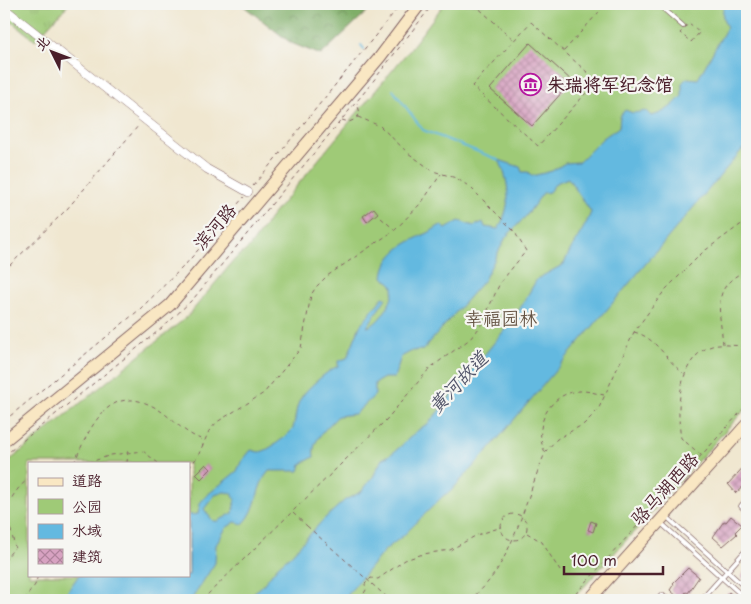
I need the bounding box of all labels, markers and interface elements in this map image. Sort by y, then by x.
north arrow [28,28,78,78]
text: 北 [29,31,54,55]
place label: 朱瑞将军纪念馆 [547,70,673,97]
museum icon: 朱瑞将军纪念馆 [519,73,543,97]
street label: 滨河路 [186,197,242,255]
park label: 幸福园林 [465,304,537,331]
water label: 黄河故道 [421,343,495,419]
street label: 骆马湖西路 [624,446,704,530]
legend [28,462,190,576]
text: 道路 [72,468,102,491]
text: 公园 [72,494,102,517]
text: 水域 [72,518,102,541]
text: 建筑 [72,544,102,567]
scale bar [564,544,662,576]
text: 100 m [571,548,617,571]

